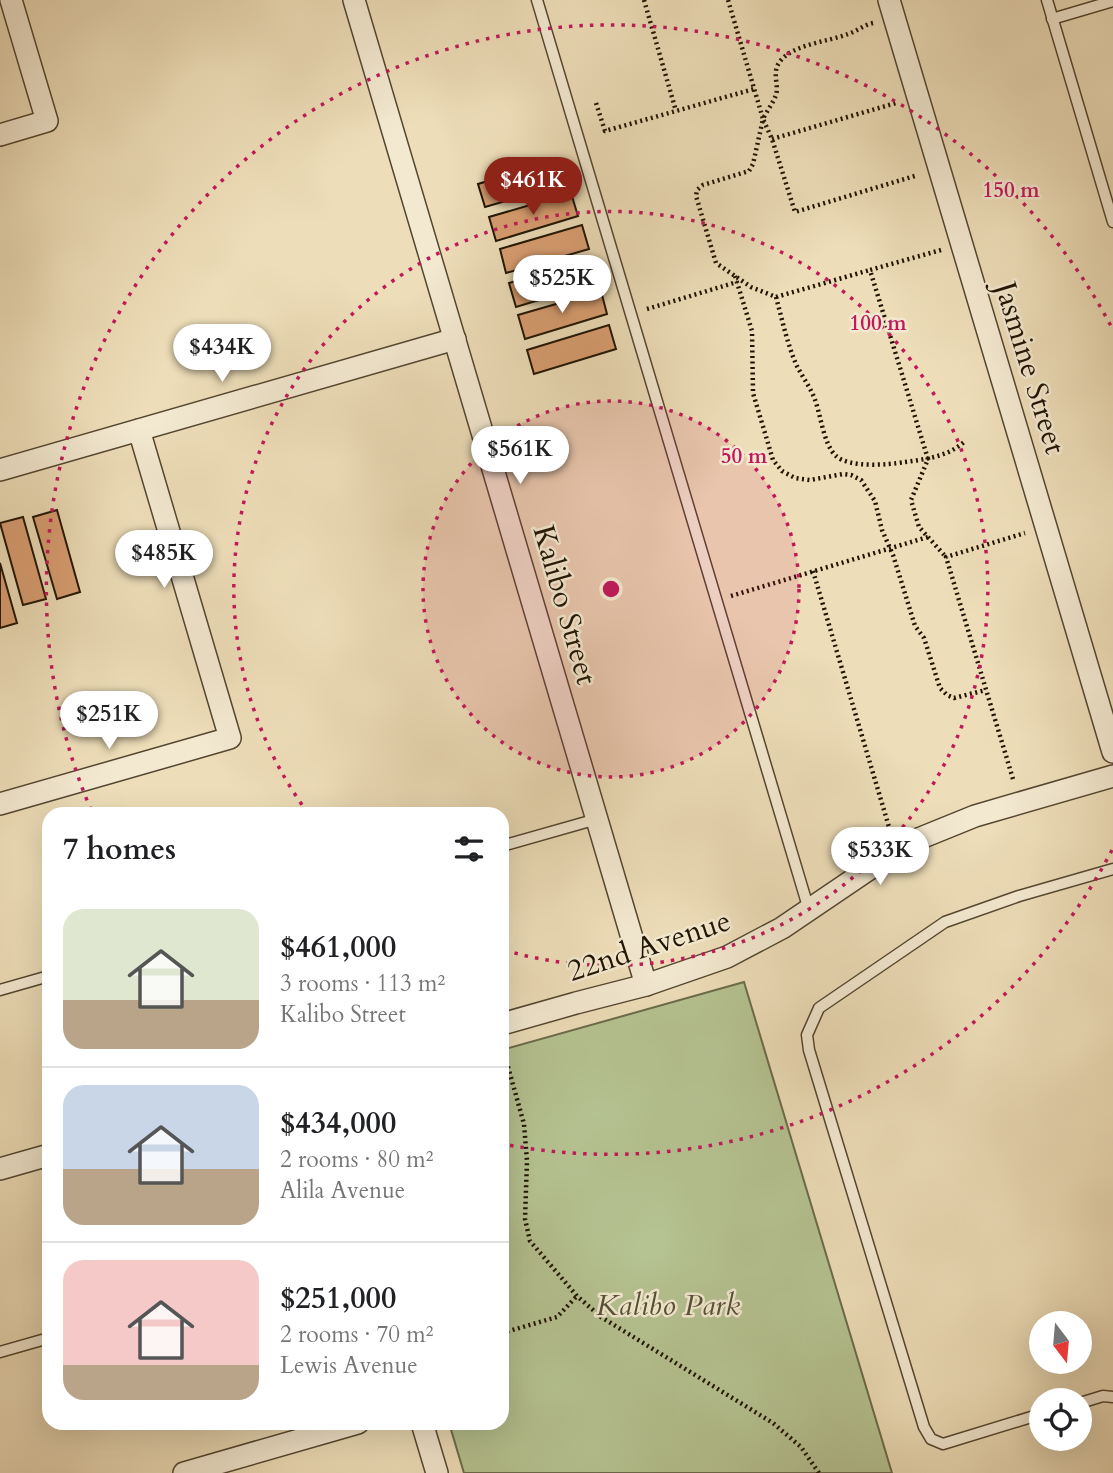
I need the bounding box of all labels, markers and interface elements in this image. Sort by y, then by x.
pin: $461K [484,158,582,217]
text: $461K [500,164,566,195]
text: 150 m [982,176,1040,205]
pin: $525K [513,256,611,315]
text: $525K [529,262,595,293]
street label: Jasmine Street [983,273,1076,460]
text: 100 m [849,309,907,338]
pin: $434K [173,324,271,384]
text: $434K [189,331,255,362]
pin: $561K [471,426,569,486]
text: $561K [487,433,553,464]
text: 50 m [721,442,768,471]
street label: Kalibo Street [523,521,607,690]
pin: $485K [115,530,213,590]
text: $485K [131,537,197,568]
centre of rings [599,577,623,601]
pin: $251K [60,692,158,751]
text: $251K [76,698,142,729]
pin: $533K [831,828,929,887]
text: 7 homes [63,829,176,870]
icon: filters [450,830,488,868]
text: $533K [847,834,913,865]
street label: 22nd Avenue [562,900,736,992]
text: $461,000 [280,927,396,968]
icon: home [119,937,203,1021]
text: 3 rooms · 113 m² [280,968,445,999]
text: Kalibo Street [280,999,406,1030]
text: $434,000 [280,1103,396,1144]
icon: home [119,1113,203,1197]
text: 2 rooms · 80 m² [280,1144,433,1175]
text: Alila Avenue [280,1175,405,1206]
text: $251,000 [280,1278,396,1319]
park label: Kalibo Park [596,1285,740,1326]
icon: home [119,1288,203,1372]
north arrow [1029,1311,1092,1374]
map controls [1029,1311,1092,1451]
text: 2 rooms · 70 m² [280,1319,433,1350]
text: Lewis Avenue [280,1350,418,1381]
button: locate [1029,1388,1092,1451]

